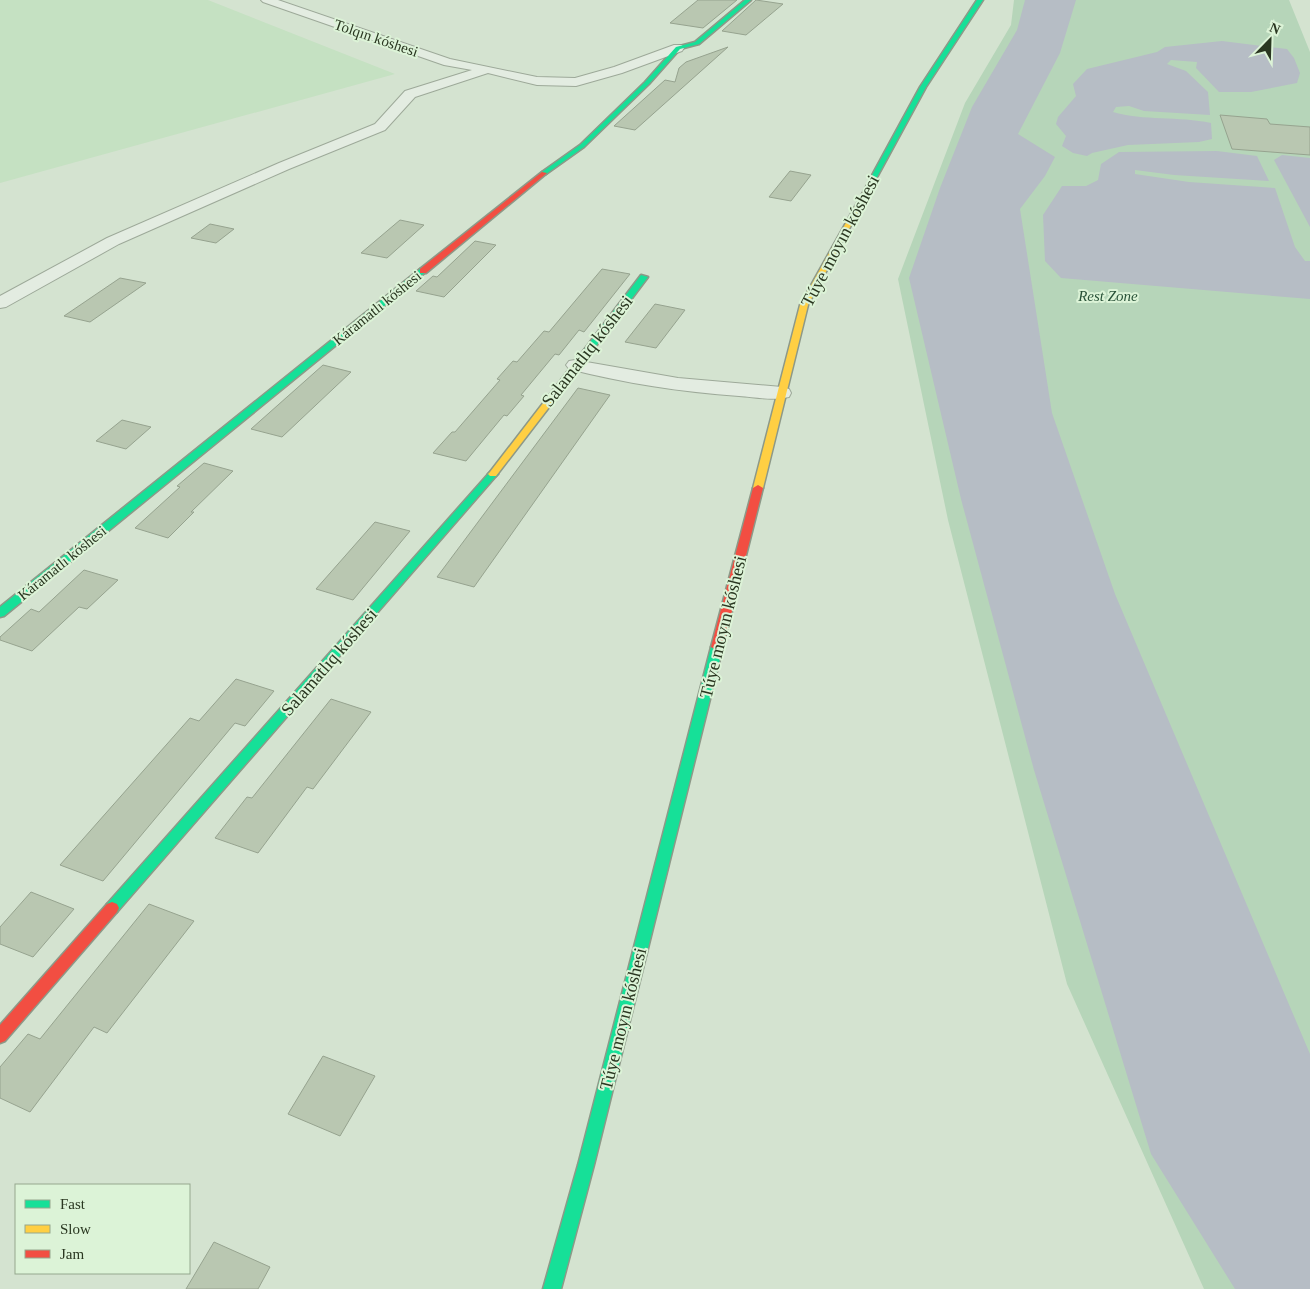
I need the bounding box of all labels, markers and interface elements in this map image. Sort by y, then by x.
north arrow [1245,15,1295,65]
street label: Tolqın kóshesi [332,16,420,60]
text: N [1267,20,1282,37]
street label: Túye moyın kóshesi [797,172,883,310]
street label: Káramatlı kóshesi [330,268,424,348]
park label: Rest Zone [1077,288,1138,304]
street label: Salamatlıq kóshesi [537,291,637,411]
street label: Káramatlı kóshesi [15,523,109,603]
street label: Túye moyın kóshesi [696,554,750,700]
street label: Salamatlıq kóshesi [277,604,381,720]
street label: Túye moyın kóshesi [596,946,650,1092]
legend [15,1184,190,1274]
text: Fast [60,1196,86,1212]
text: Slow [60,1221,91,1237]
text: Jam [60,1246,84,1262]

